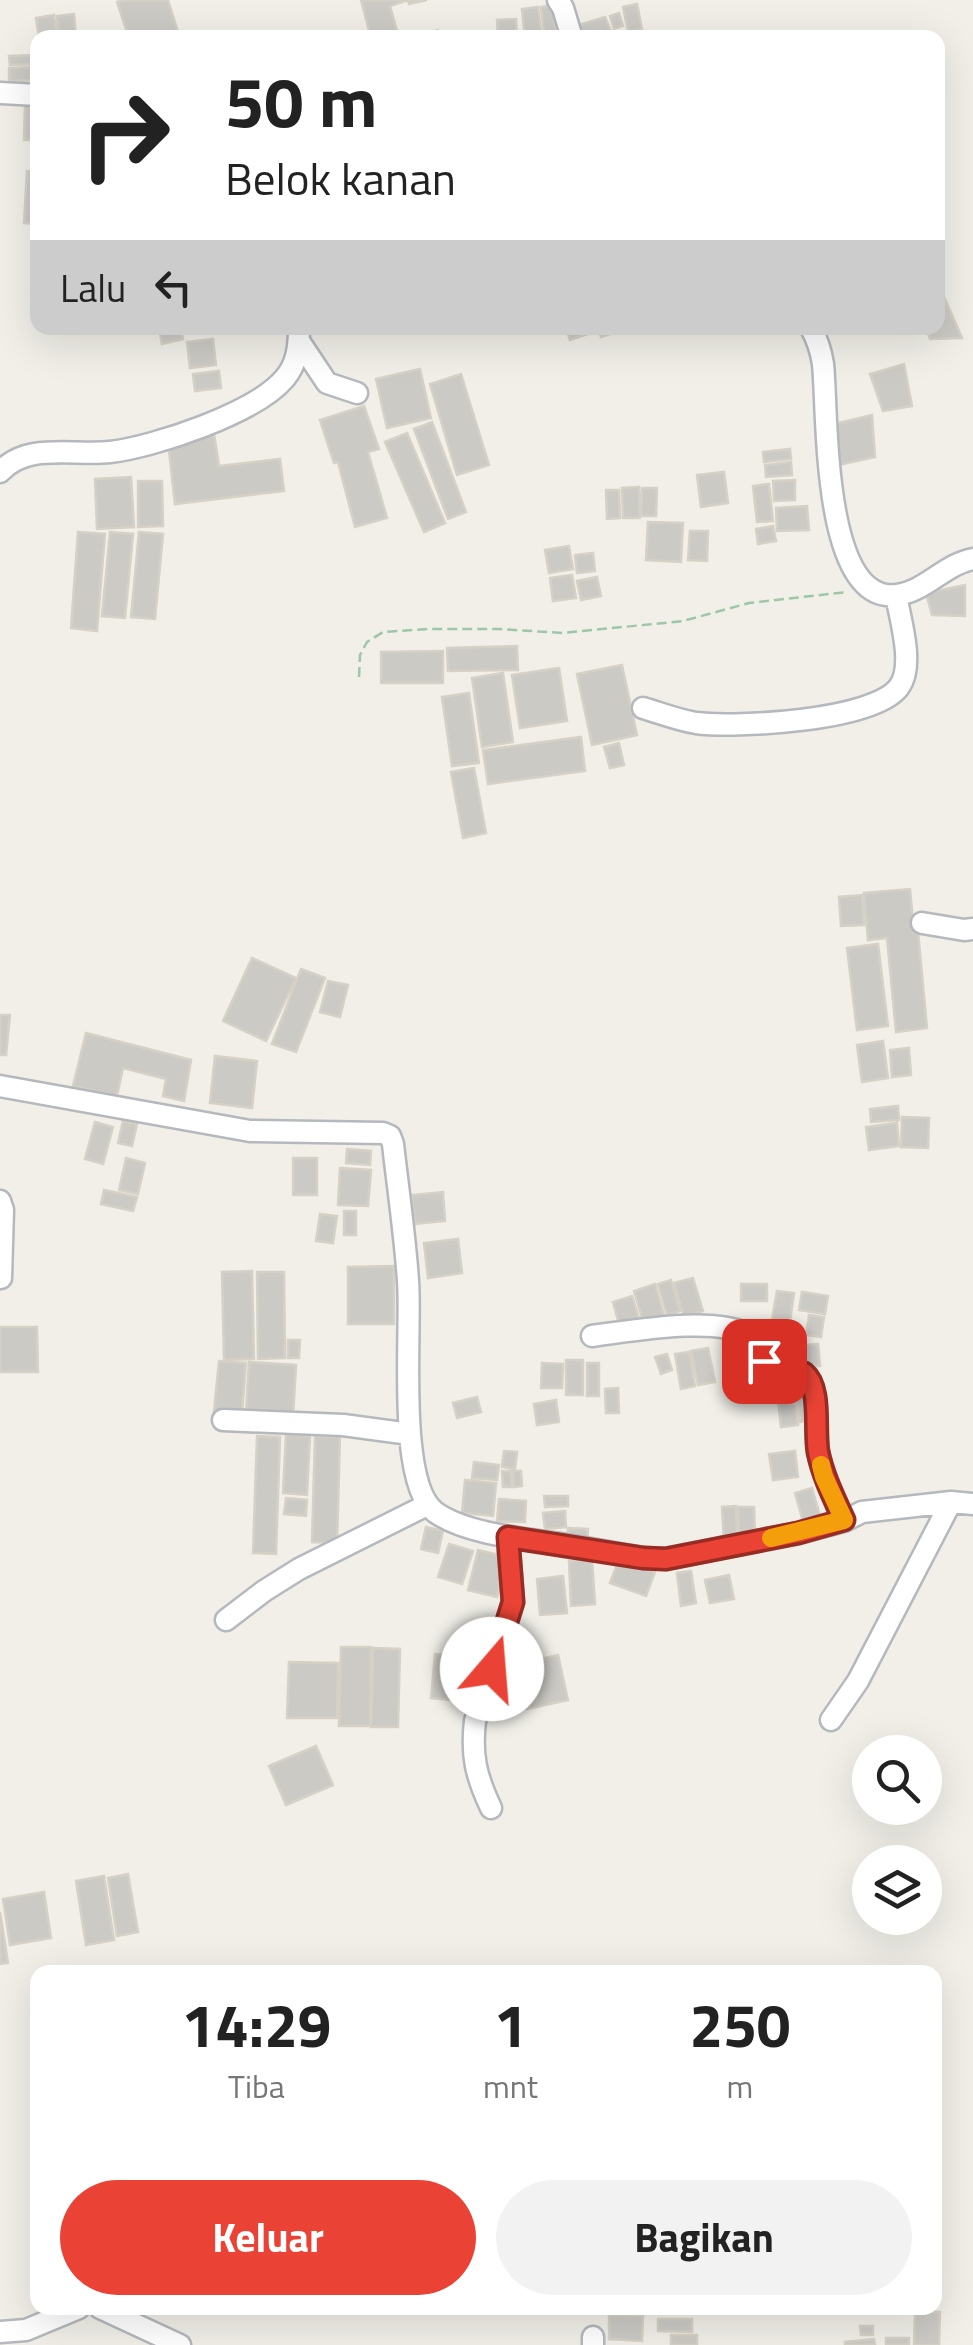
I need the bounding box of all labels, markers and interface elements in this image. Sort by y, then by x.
text: 50 m [225,48,378,154]
icon: right [60,70,190,200]
text: Belok kanan [225,144,456,212]
text: Lalu [60,259,126,317]
icon: left [146,260,201,315]
pin [722,1319,807,1404]
icon: arrive [737,1334,792,1389]
position arrow [440,1617,544,1721]
map controls [852,1735,942,1935]
button: search [852,1735,942,1825]
button: layers [852,1845,942,1935]
text: 14:29 [182,1979,331,2070]
text: 1 [494,1979,527,2070]
text: 250 [690,1979,790,2070]
text: Tiba [228,2062,285,2110]
text: mnt [483,2062,538,2110]
text: m [727,2062,753,2110]
button: Keluar [60,2180,476,2295]
button: Bagikan [496,2180,912,2295]

